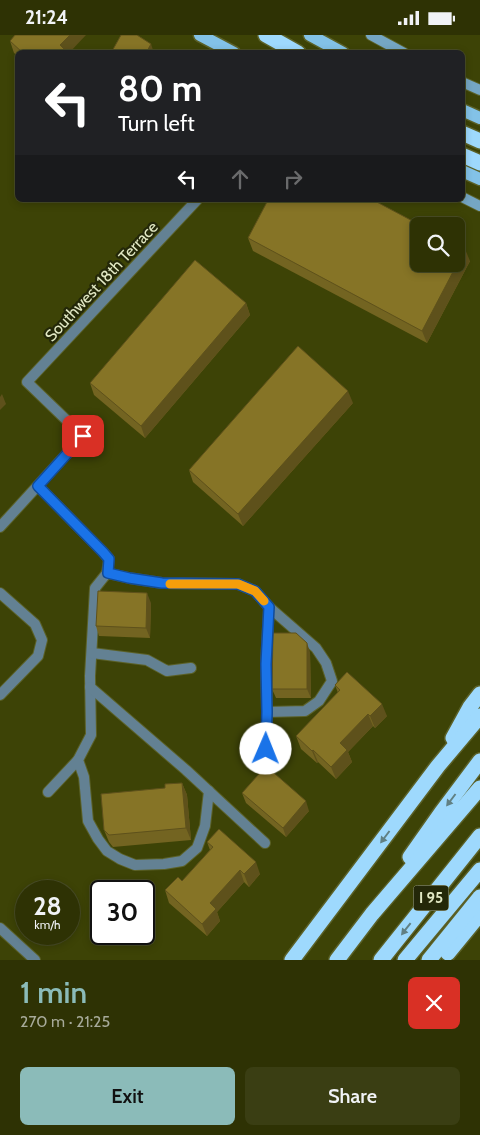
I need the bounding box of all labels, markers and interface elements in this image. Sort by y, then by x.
text: 21:24 [25,6,68,29]
text: 80 m [118,67,202,110]
icon: left [35,70,100,135]
text: Turn left [118,110,195,137]
icon: left [173,165,201,193]
icon: ahead [226,165,254,193]
icon: right [279,165,307,193]
map controls [410,217,465,272]
button: search [410,217,465,272]
street label: Southwest 18th Terrace [41,218,162,345]
pin [62,415,104,457]
icon: arrive [69,422,97,450]
position arrow [239,722,291,774]
one-way arrow [445,793,456,806]
one-way arrow [379,830,390,843]
speed limit sign: 30 [90,880,155,945]
road number: I 95 [414,885,448,911]
text: 28 [33,891,62,921]
text: km/h [34,917,61,932]
one-way arrow [401,922,412,935]
text: 1 min [20,974,87,1011]
button: close [408,977,460,1029]
text: 270 m · 21:25 [20,1012,110,1031]
button: Exit [20,1067,235,1125]
button: Share [245,1067,460,1125]

